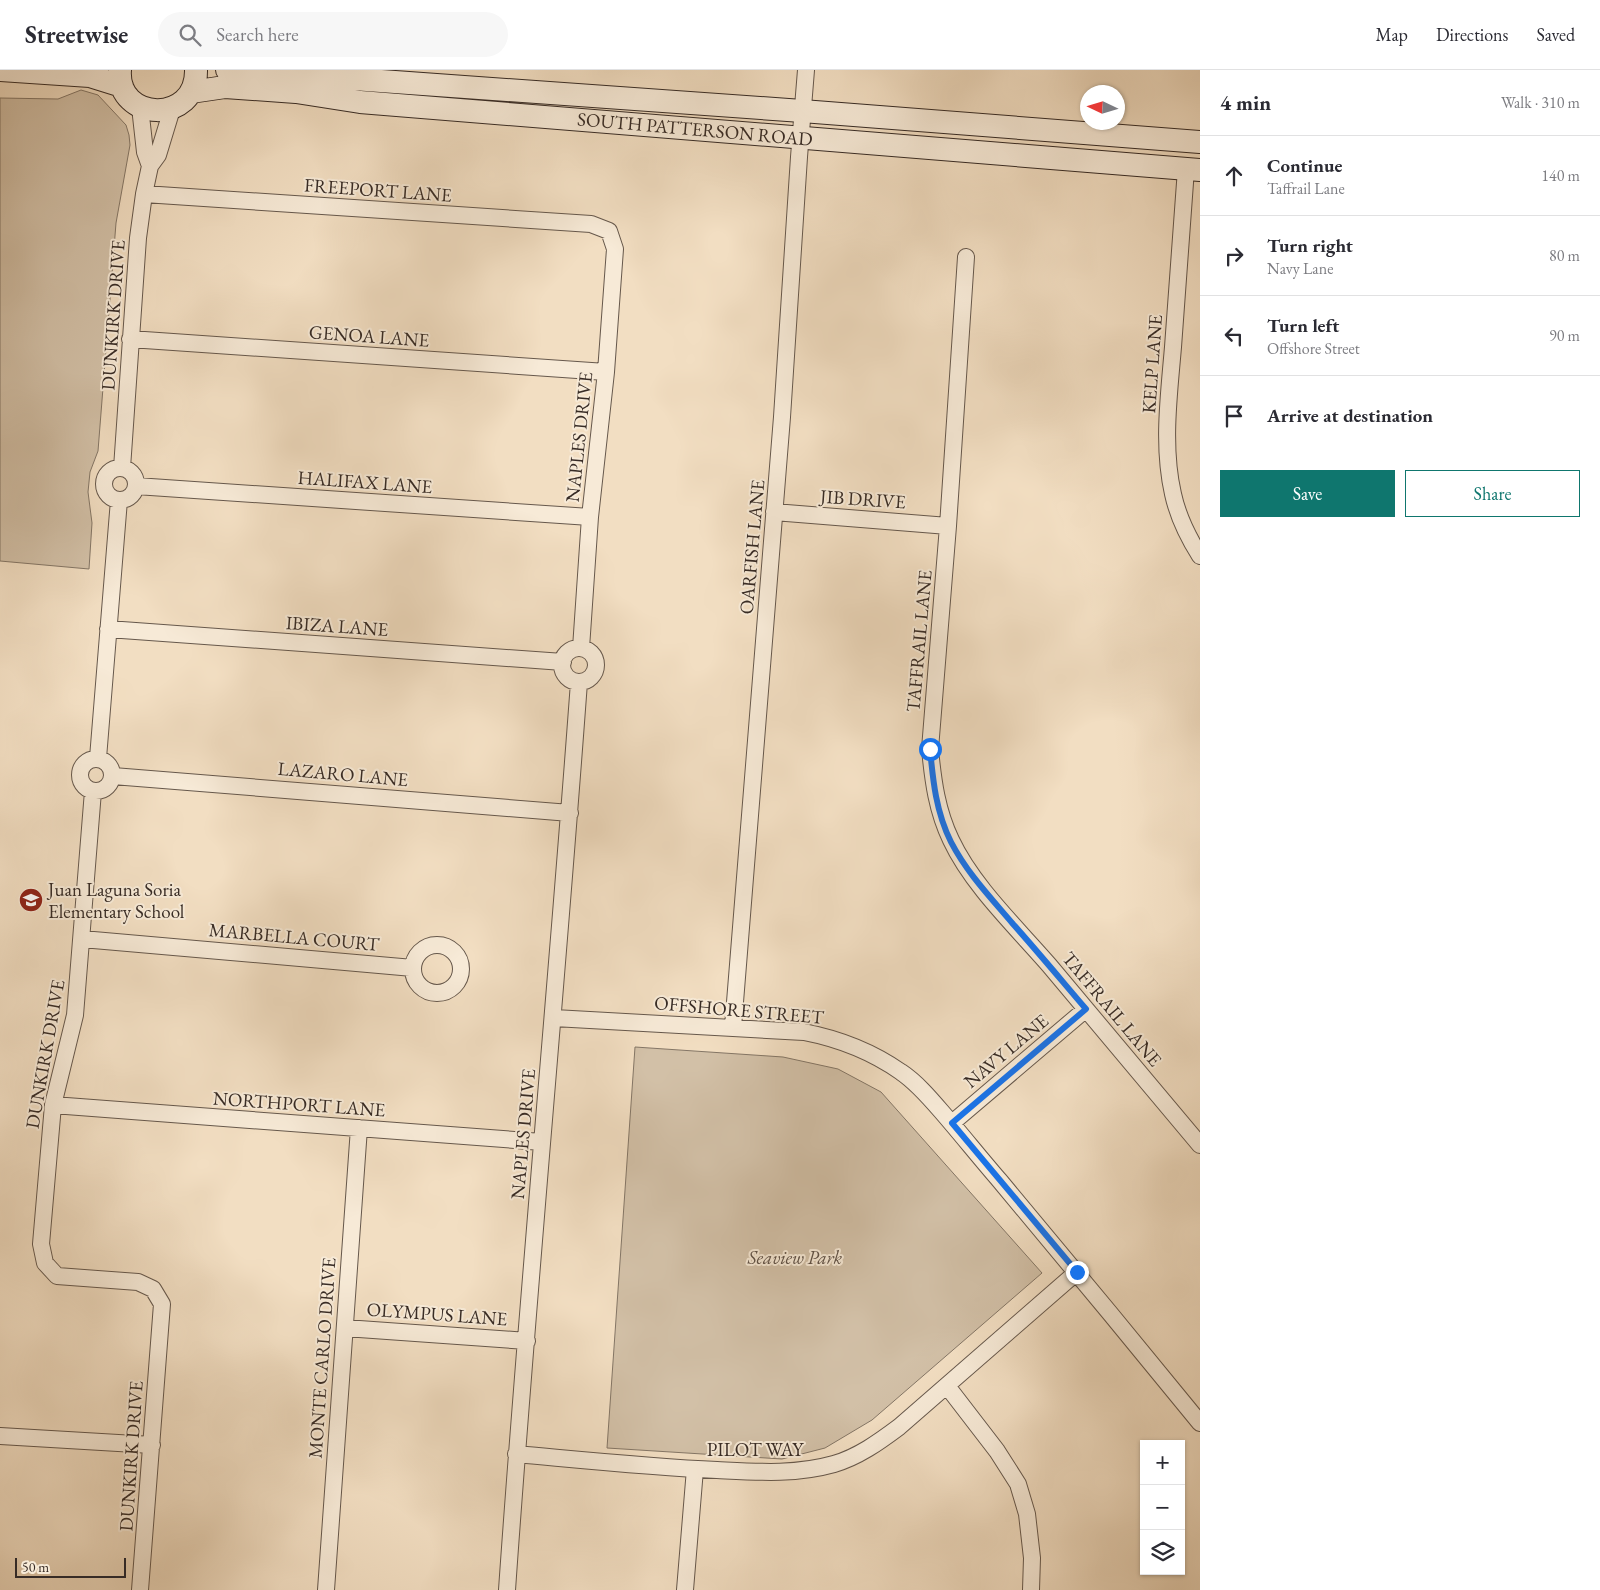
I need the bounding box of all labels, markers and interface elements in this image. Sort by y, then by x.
search box [158,12,508,57]
text: Streetwise [25,19,128,50]
icon: search [176,21,204,49]
text: Search here [216,22,299,47]
text: Map [1376,23,1408,46]
text: Directions [1436,23,1508,46]
text: Saved [1536,23,1575,46]
north arrow [1080,85,1125,130]
text: 4 min [1220,89,1271,116]
text: Walk · 310 m [1501,92,1580,113]
street label: SOUTH PATTERSON ROAD [576,106,814,152]
text: Continue [1267,153,1342,178]
icon: ahead [1220,162,1248,190]
text: 140 m [1541,165,1580,186]
street label: FREEPORT LANE [303,172,453,208]
text: Taffrail Lane [1267,178,1345,199]
text: Turn right [1267,233,1353,258]
street label: DUNKIRK DRIVE [95,239,131,391]
icon: right [1220,242,1248,270]
text: 80 m [1549,245,1580,266]
text: Navy Lane [1267,258,1333,279]
street label: KELP LANE [1136,313,1168,414]
text: Turn left [1267,313,1339,338]
street label: GENOA LANE [308,319,430,353]
icon: left [1220,322,1248,350]
text: 90 m [1549,325,1580,346]
text: Offshore Street [1267,338,1360,359]
street label: NAPLES DRIVE [560,370,598,503]
icon: arrive [1220,402,1248,430]
text: Arrive at destination [1267,403,1433,428]
street label: HALIFAX LANE [297,465,433,499]
button: Save [1220,470,1395,517]
button: Share [1405,470,1580,517]
street label: OARFISH LANE [734,478,770,615]
street label: JIB DRIVE [817,483,907,514]
street label: TAFFRAIL LANE [900,569,938,713]
street label: IBIZA LANE [285,610,389,642]
route start [919,738,942,761]
street label: LAZARO LANE [277,756,409,792]
place label: Juan Laguna Soria Elementary School [46,877,185,924]
school or university icon: Juan Laguna Soria Elementary School [18,887,44,913]
street label: MARBELLA COURT [208,917,381,957]
street label: TAFFRAIL LANE [1057,946,1168,1072]
street label: DUNKIRK DRIVE [20,977,70,1130]
street label: OFFSHORE STREET [653,990,825,1030]
street label: NAVY LANE [958,1008,1054,1094]
street label: NAPLES DRIVE [505,1067,541,1200]
street label: NORTHPORT LANE [212,1086,386,1123]
park label: Seaview Park [747,1245,843,1270]
street label: MONTE CARLO DRIVE [303,1256,342,1459]
route end [1066,1261,1089,1284]
street label: OLYMPUS LANE [366,1297,508,1331]
street label: DUNKIRK DRIVE [113,1380,149,1532]
street label: PILOT WAY [707,1437,804,1462]
map controls [1140,1440,1185,1575]
button: + [1140,1440,1185,1485]
button: − [1140,1485,1185,1530]
button: layers [1140,1530,1185,1575]
scale bar [15,1555,126,1578]
text: 50 m [22,1558,49,1576]

